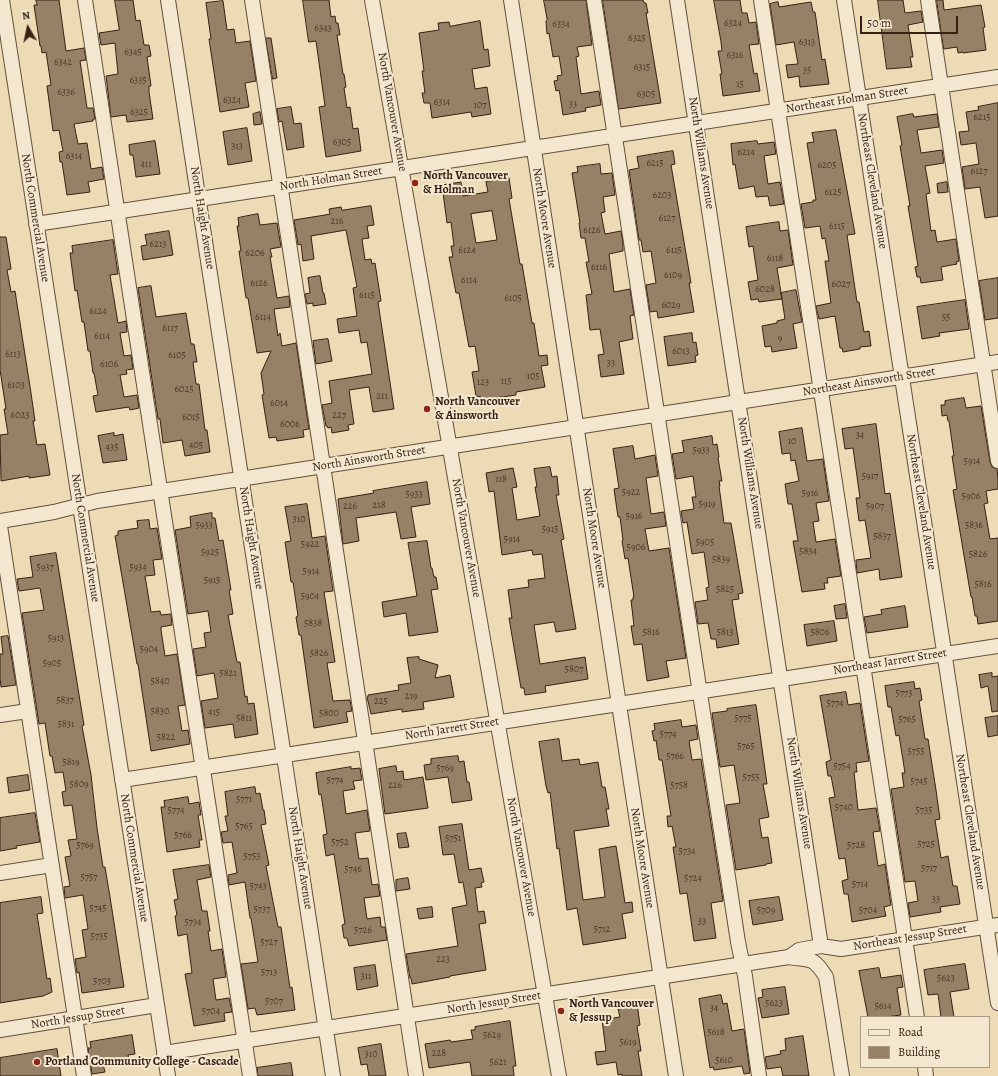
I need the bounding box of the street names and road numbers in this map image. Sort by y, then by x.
street label: North Vancouver Avenue [374,51,410,173]
street label: Northeast Holman Street [785,83,909,117]
street label: North Williams Avenue [685,96,717,210]
street label: Northeast Cleveland Avenue [854,112,890,250]
street label: North Commercial Avenue [18,153,52,283]
street label: North Holman Street [279,164,383,194]
street label: North Haight Avenue [187,166,217,270]
street label: North Moore Avenue [529,167,559,269]
street label: Northeast Ainsworth Street [802,364,936,400]
street label: North Williams Avenue [734,416,766,530]
street label: Northeast Cleveland Avenue [903,433,939,571]
street label: North Ainsworth Street [311,443,427,475]
street label: North Commercial Avenue [68,473,102,603]
street label: North Vancouver Avenue [448,477,484,599]
street label: North Haight Avenue [236,486,266,590]
street label: North Moore Avenue [579,487,609,589]
street label: Northeast Jarrett Street [832,646,948,678]
street label: North Jarrett Street [404,714,500,744]
street label: North Williams Avenue [783,736,815,850]
street label: Northeast Cleveland Avenue [952,753,988,891]
street label: North Commercial Avenue [117,793,151,923]
street label: North Vancouver Avenue [503,796,539,918]
street label: North Haight Avenue [285,806,315,910]
street label: North Moore Avenue [627,807,657,909]
street label: Northeast Jessup Street [852,922,968,954]
street label: North Jessup Street [446,988,542,1018]
street label: North Jessup Street [30,1003,126,1033]

